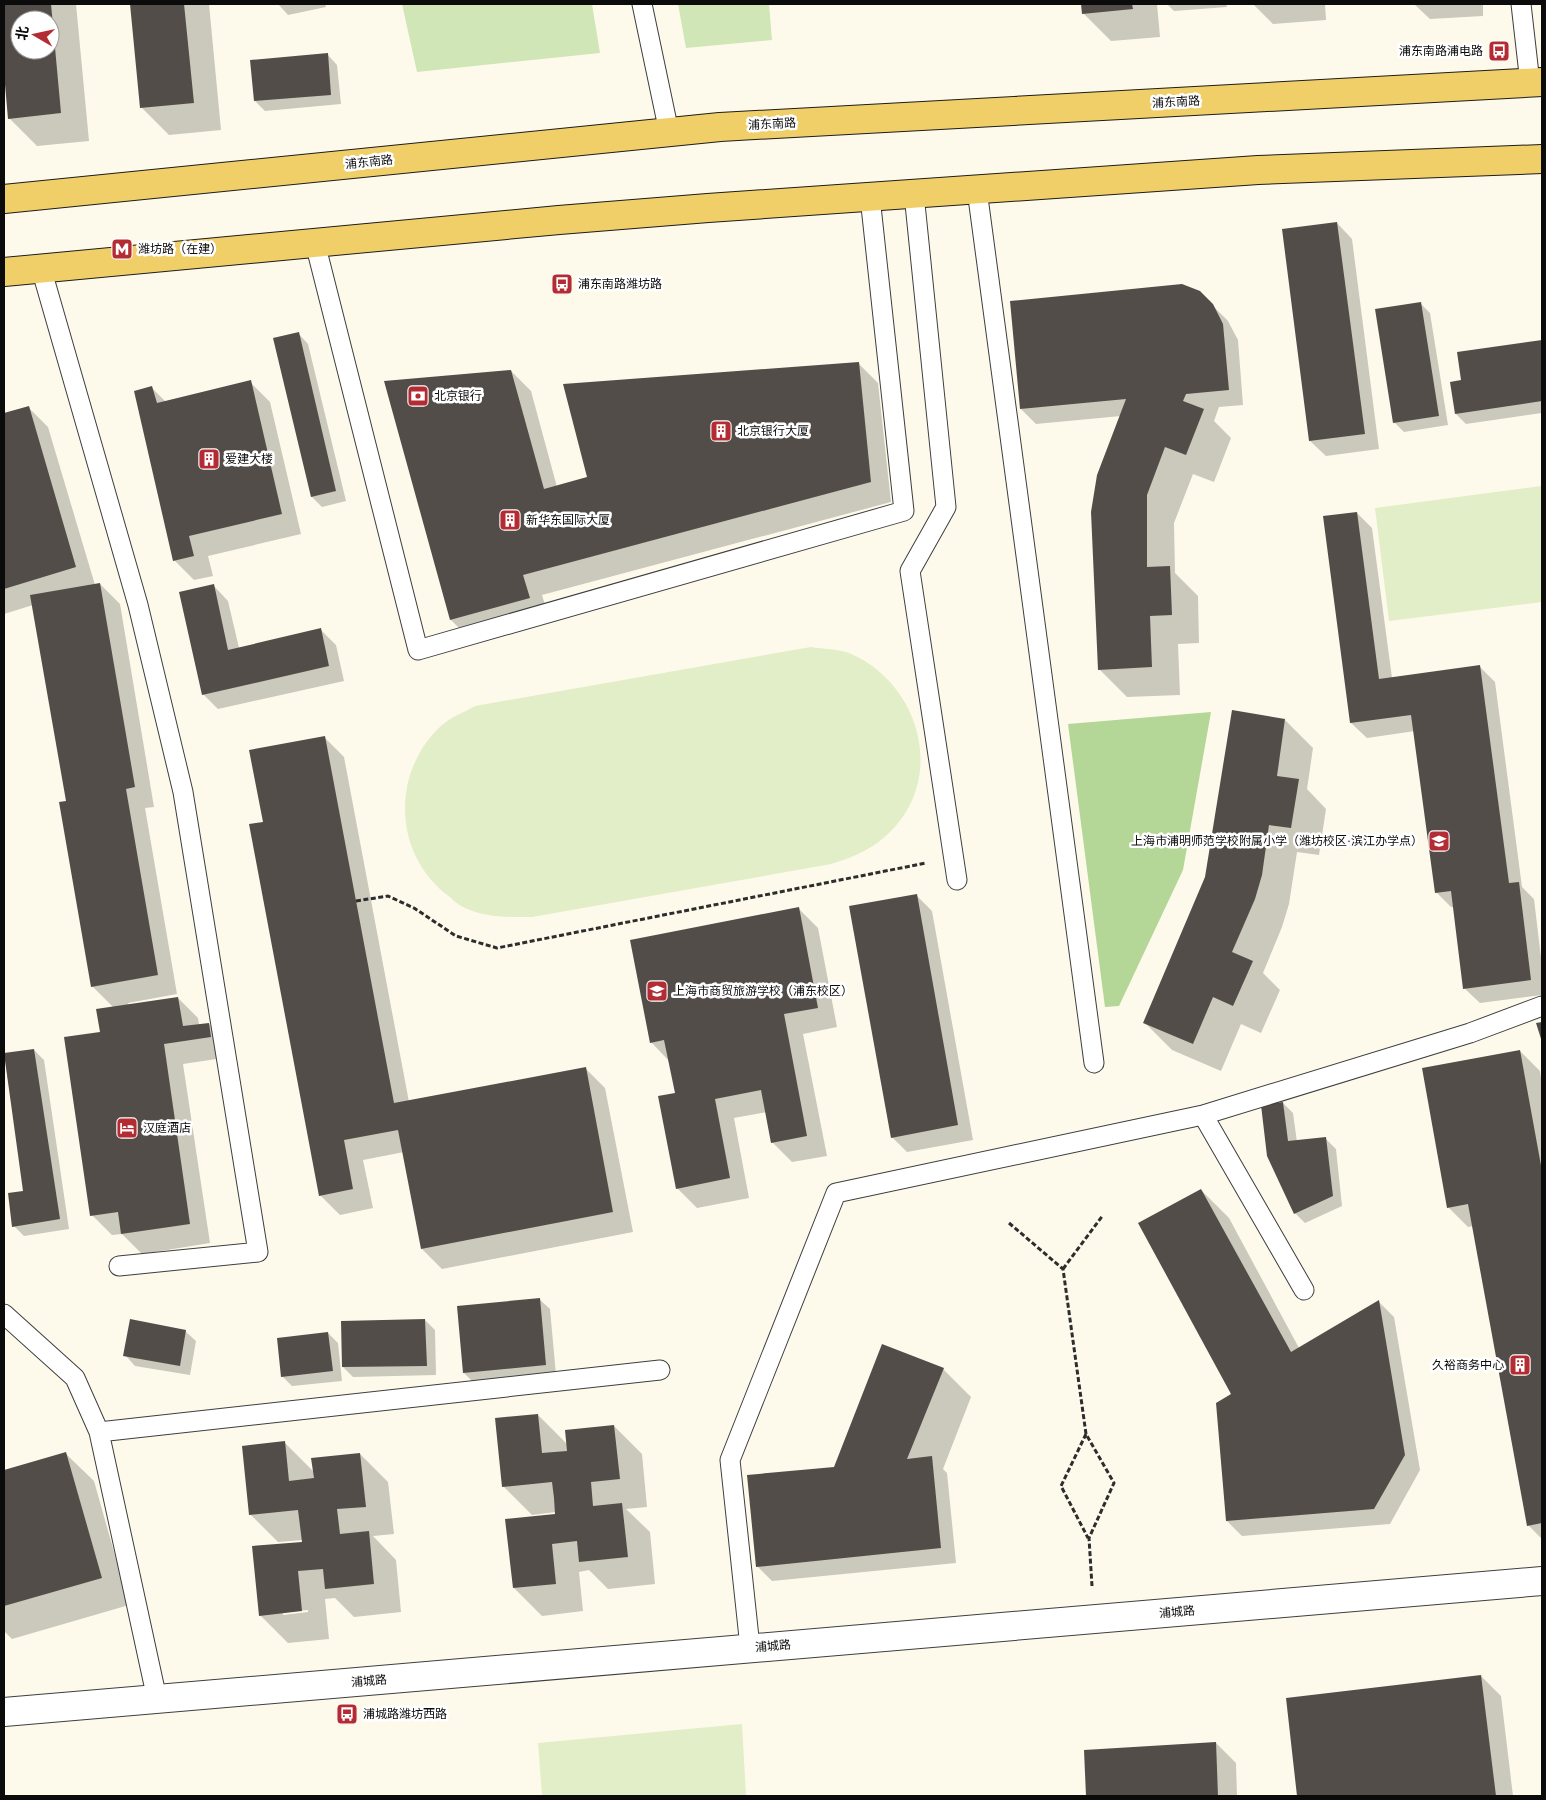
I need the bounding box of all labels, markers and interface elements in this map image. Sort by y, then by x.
north arrow [10,10,60,60]
text: 北 [14,25,31,41]
bus stop icon: 浦东南路浦电路 [1487,39,1511,63]
place label: 浦东南路浦电路 [1399,44,1483,58]
street label: 浦东南路 [1152,94,1200,110]
street label: 浦东南路 [748,116,796,132]
street label: 浦东南路 [344,153,394,171]
metro station icon: 潍坊路（在建） [110,237,134,261]
place label: 潍坊路（在建） [138,242,222,256]
bus stop icon: 浦东南路潍坊路 [550,272,574,296]
place label: 浦东南路潍坊路 [578,277,662,291]
bank icon: 北京银行 [406,384,430,408]
place label: 北京银行 [434,389,482,403]
building icon: 北京银行大厦 [709,419,733,443]
place label: 北京银行大厦 [737,424,809,438]
building icon: 爱建大楼 [197,447,221,471]
place label: 爱建大楼 [225,452,273,466]
building icon: 新华东国际大厦 [498,508,522,532]
place label: 新华东国际大厦 [526,513,610,527]
school or university icon: 上海市浦明师范学校附属小学（潍坊校区·滨江办学点） [1427,829,1451,853]
place label: 上海市浦明师范学校附属小学（潍坊校区·滨江办学点） [1131,834,1423,848]
school or university icon: 上海市商贸旅游学校（浦东校区） [645,979,669,1003]
place label: 上海市商贸旅游学校（浦东校区） [673,984,853,998]
hotel icon: 汉庭酒店 [115,1116,139,1140]
place label: 汉庭酒店 [143,1121,191,1135]
building icon: 久裕商务中心 [1508,1353,1532,1377]
place label: 久裕商务中心 [1432,1358,1504,1372]
street label: 浦城路 [1158,1603,1196,1621]
street label: 浦城路 [754,1637,792,1655]
street label: 浦城路 [350,1672,388,1690]
bus stop icon: 浦城路潍坊西路 [335,1702,359,1726]
place label: 浦城路潍坊西路 [363,1707,447,1721]

